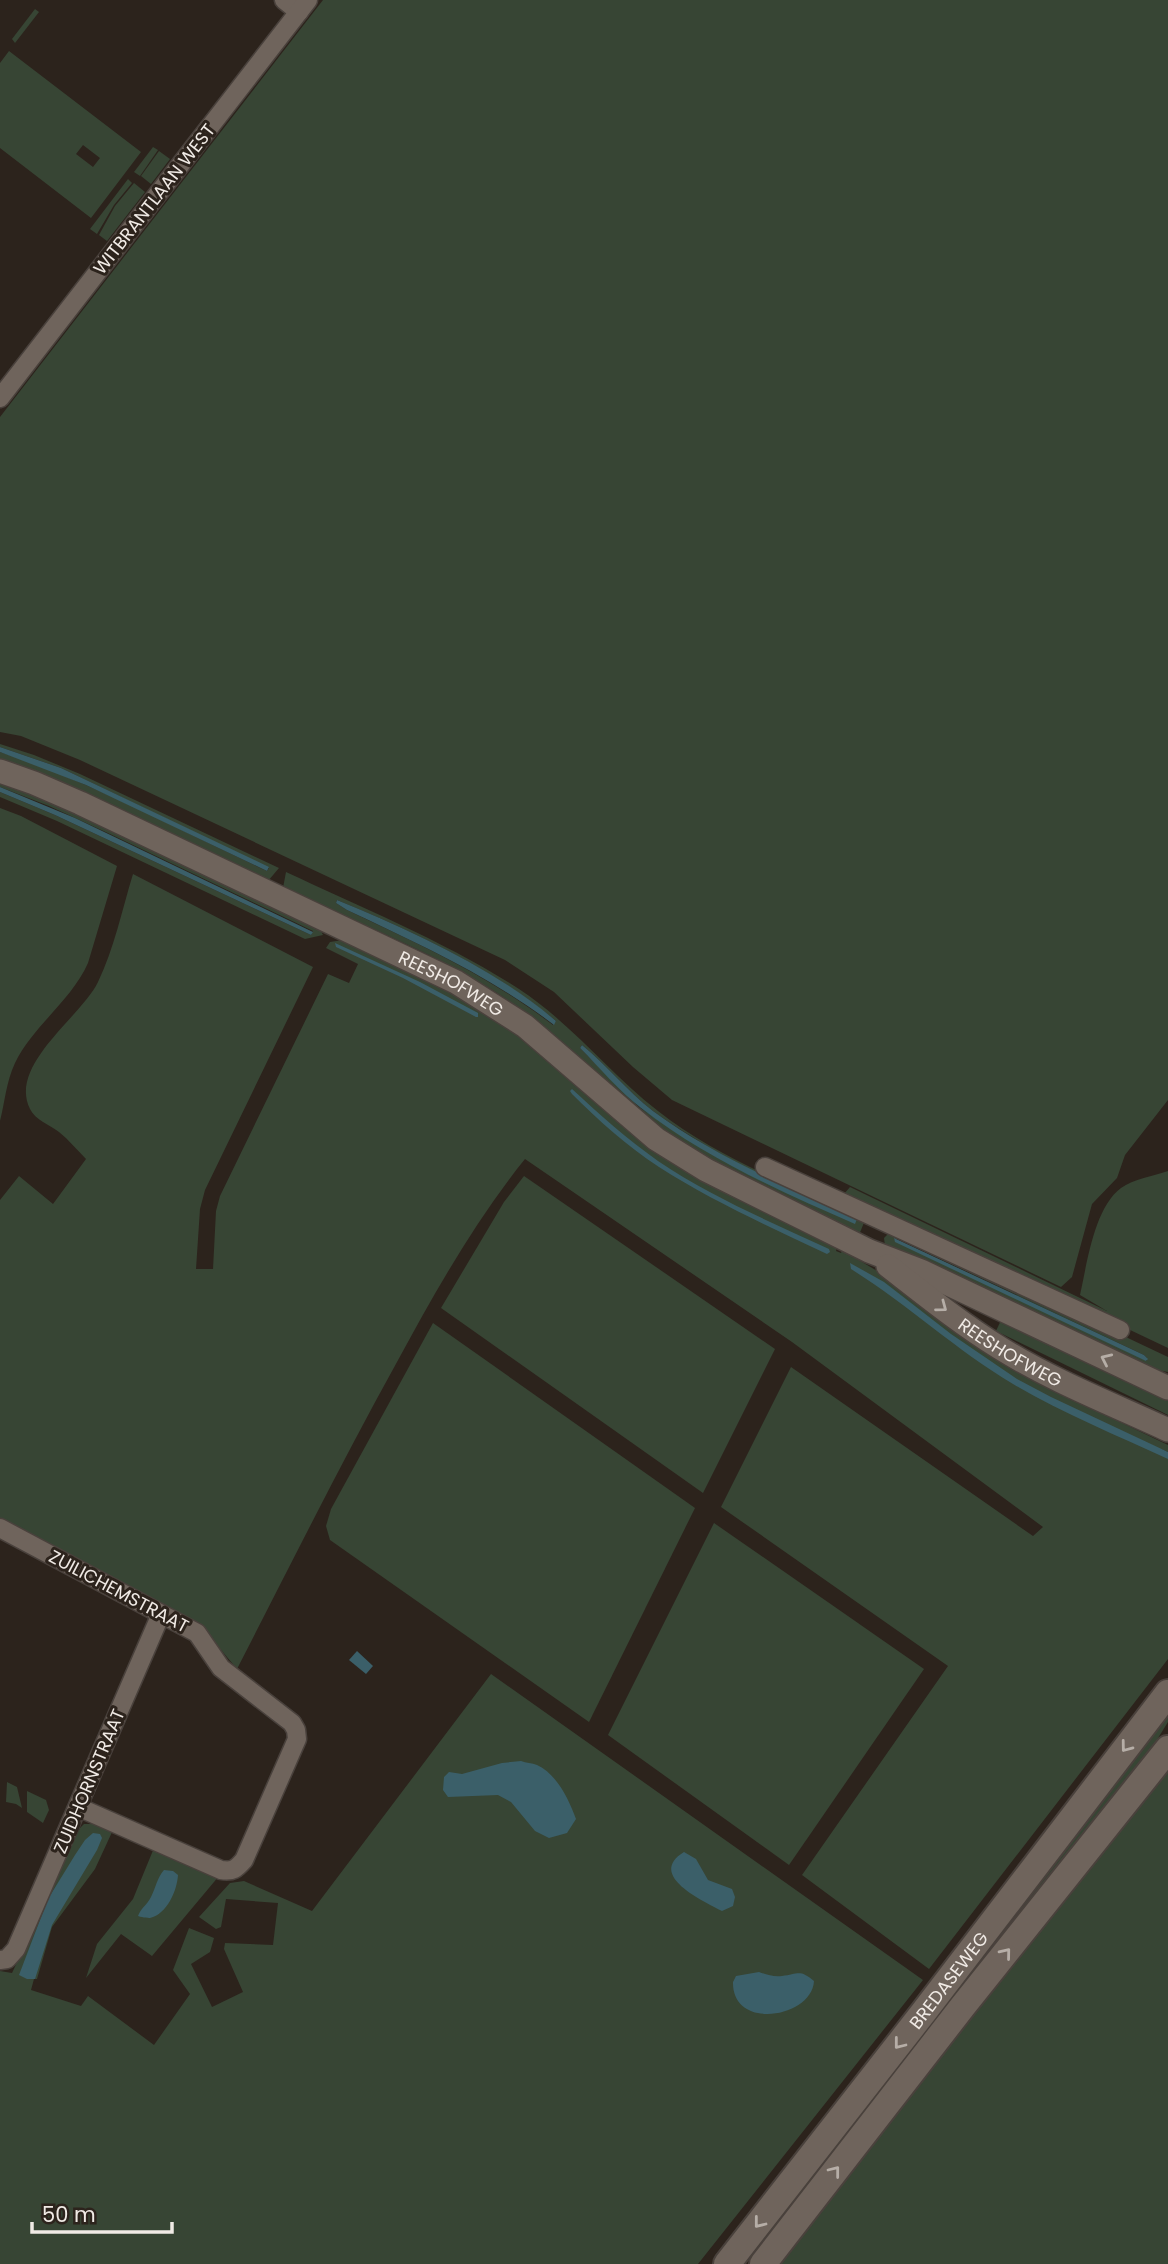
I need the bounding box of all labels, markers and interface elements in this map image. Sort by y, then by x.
street label: WITBRANTLAAN WEST [87,118,221,280]
street label: REESHOFWEG [395,944,509,1022]
one-way arrow [935,1299,947,1312]
street label: REESHOFWEG [954,1312,1066,1392]
one-way arrow [1101,1353,1113,1367]
street label: ZUILICHEMSTRAAT [45,1544,193,1639]
street label: ZUIDHORNSTRAAT [47,1705,131,1857]
one-way arrow [1122,1739,1135,1751]
street label: BREDASEWEG [903,1926,994,2034]
one-way arrow [997,1949,1010,1961]
one-way arrow [894,2036,907,2049]
one-way arrow [826,2167,839,2179]
scale bar [32,2190,172,2234]
text: 50 m [42,2200,96,2229]
one-way arrow [754,2216,767,2228]

